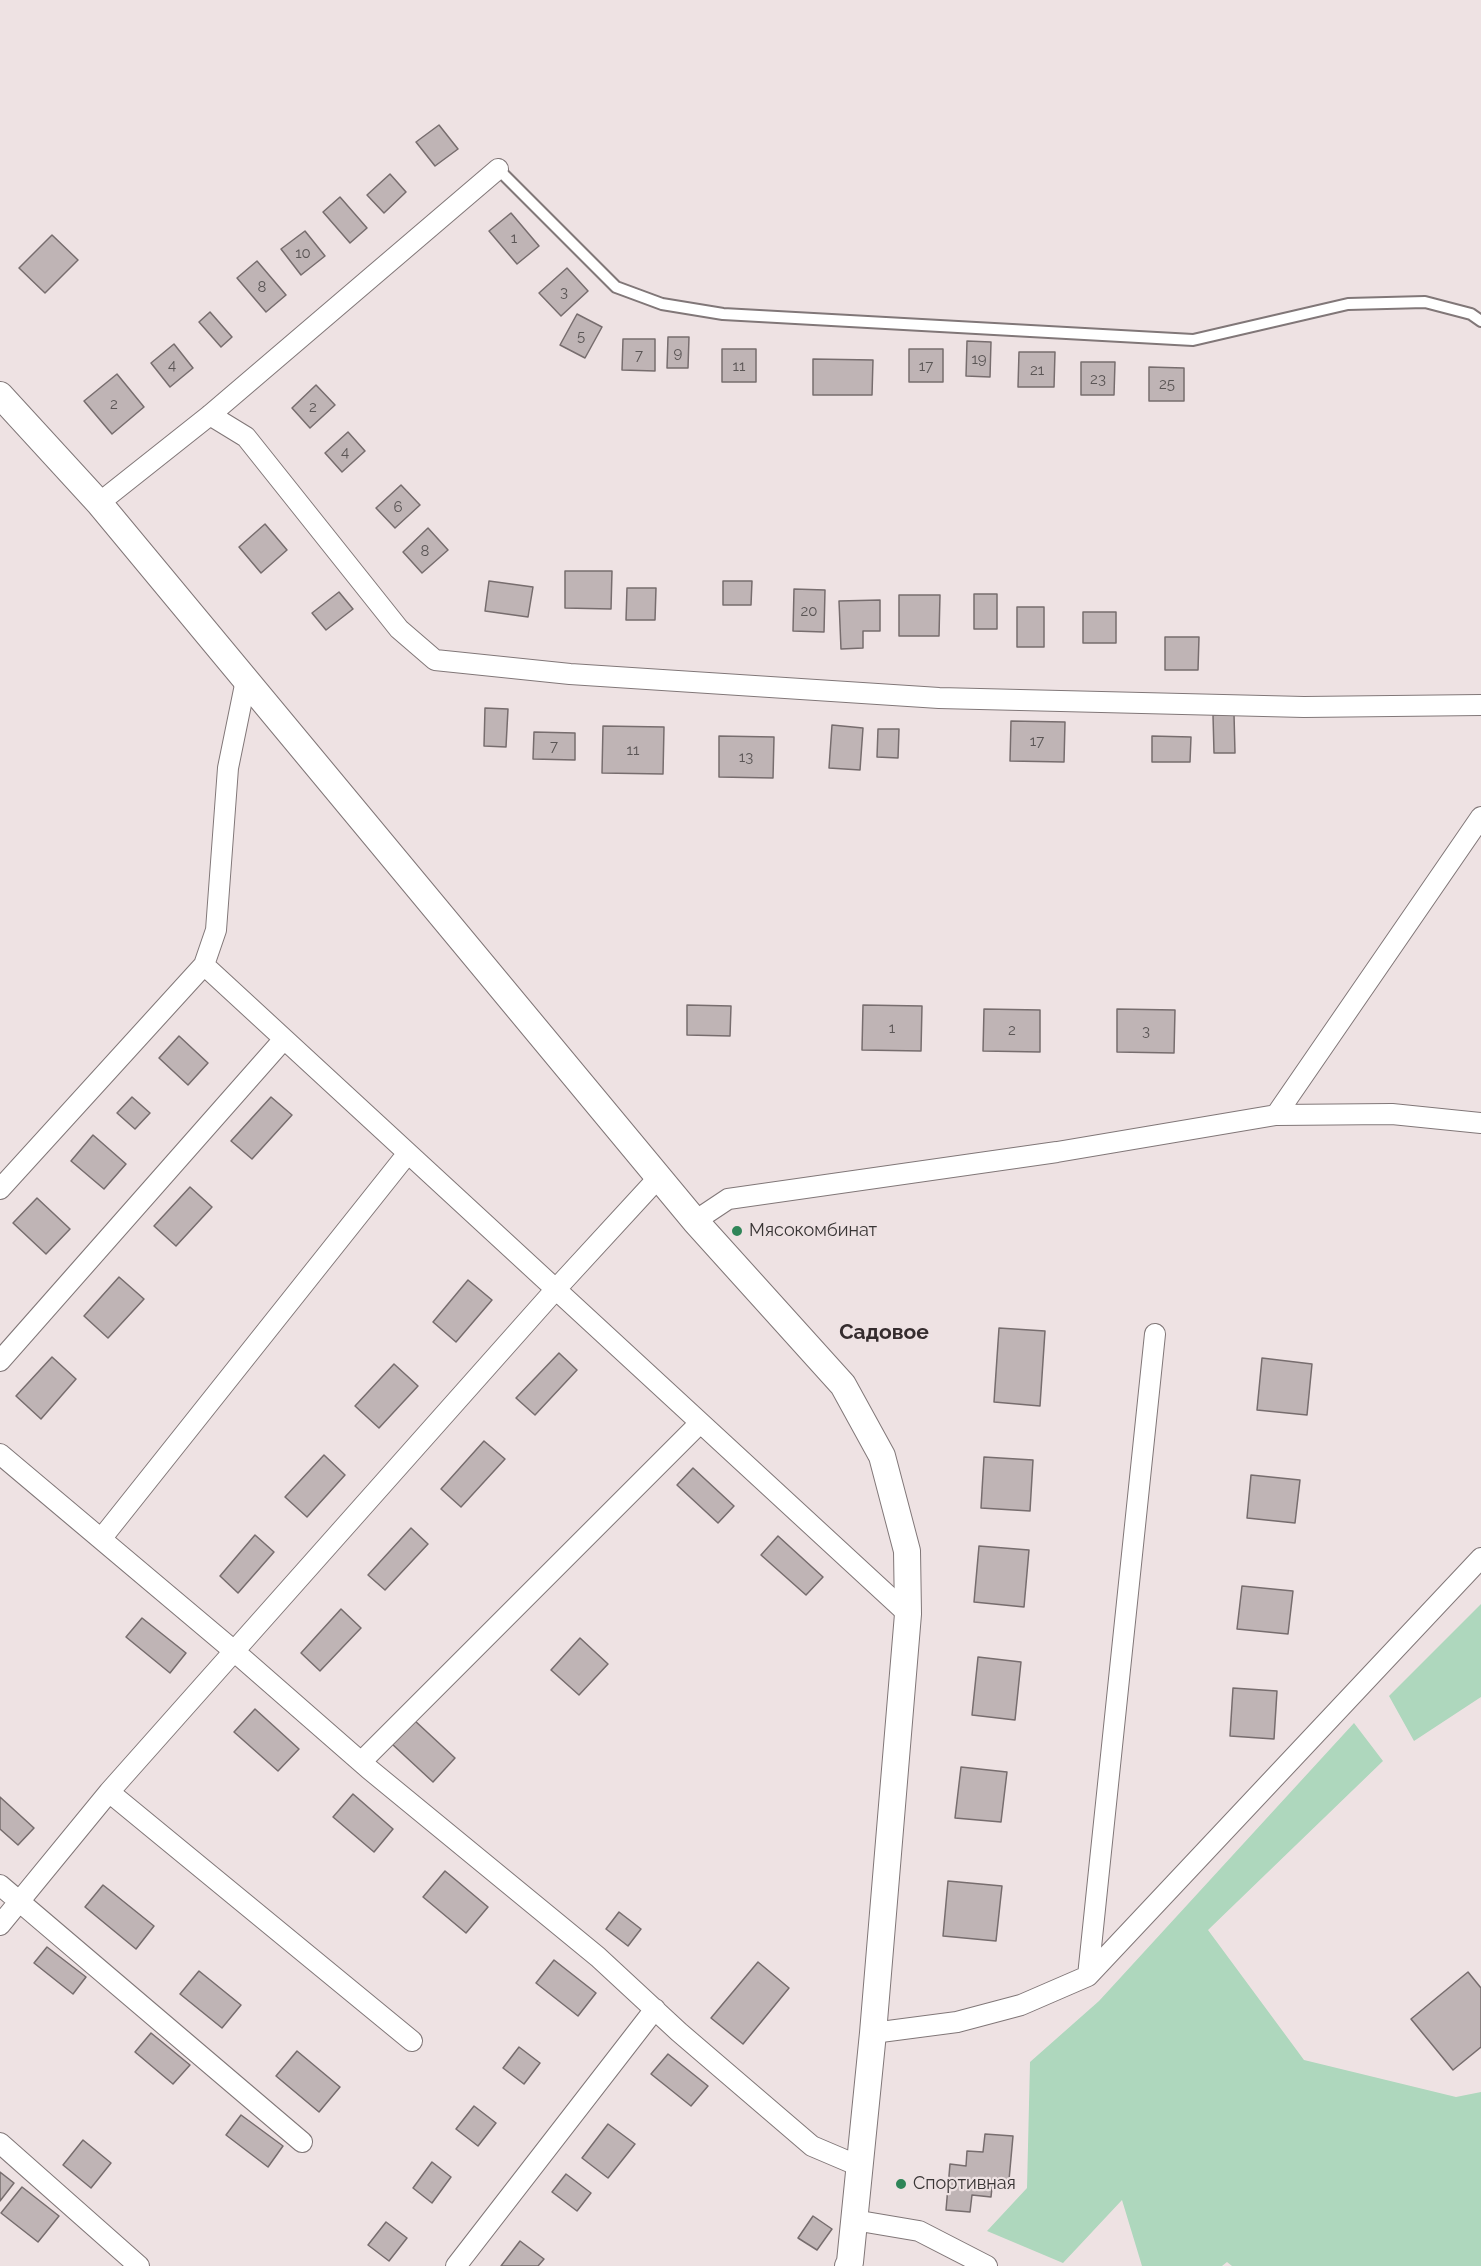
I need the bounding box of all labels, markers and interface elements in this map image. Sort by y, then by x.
house number: 1 [511,229,517,247]
house number: 10 [295,244,311,262]
house number: 8 [258,278,266,296]
house number: 3 [560,283,568,301]
house number: 5 [577,327,585,345]
house number: 9 [674,344,682,362]
house number: 7 [635,346,643,364]
house number: 19 [971,350,987,368]
house number: 4 [168,356,176,374]
house number: 11 [733,357,745,375]
house number: 17 [919,357,933,375]
house number: 21 [1030,361,1044,379]
house number: 23 [1090,370,1106,388]
house number: 25 [1159,375,1175,393]
house number: 2 [110,395,118,413]
house number: 2 [309,398,317,416]
house number: 4 [341,443,349,461]
house number: 6 [393,498,403,516]
house number: 8 [421,542,429,560]
house number: 20 [801,602,817,620]
house number: 17 [1030,732,1044,750]
house number: 7 [550,737,558,755]
house number: 11 [627,741,639,759]
house number: 13 [739,748,753,766]
house number: 1 [889,1019,895,1037]
house number: 2 [1008,1021,1016,1039]
house number: 3 [1142,1022,1150,1040]
place label: Мясокомбинат [749,1220,877,1242]
marker: Мясокомбинат [730,1224,744,1238]
district label: Садовое [839,1320,929,1346]
place label: Спортивная [913,2173,1016,2195]
marker: Спортивная [894,2177,908,2191]

